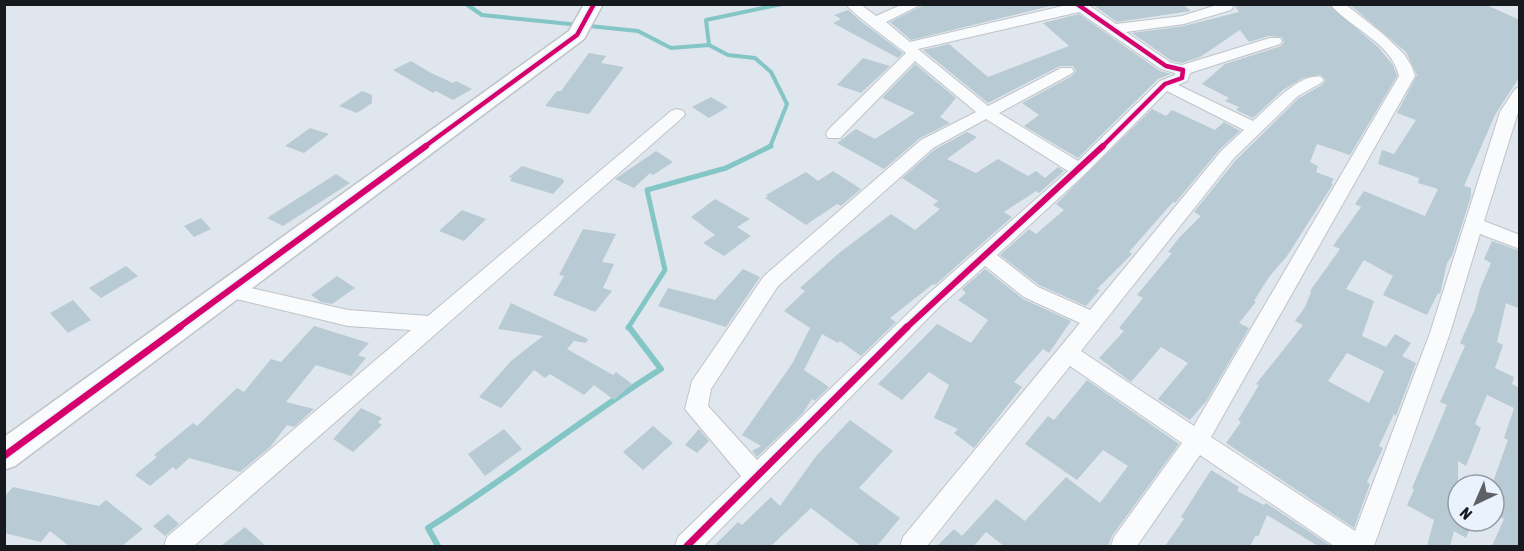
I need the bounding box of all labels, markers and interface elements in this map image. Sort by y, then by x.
north arrow [1446,473,1506,533]
text: N [1456,504,1475,524]

